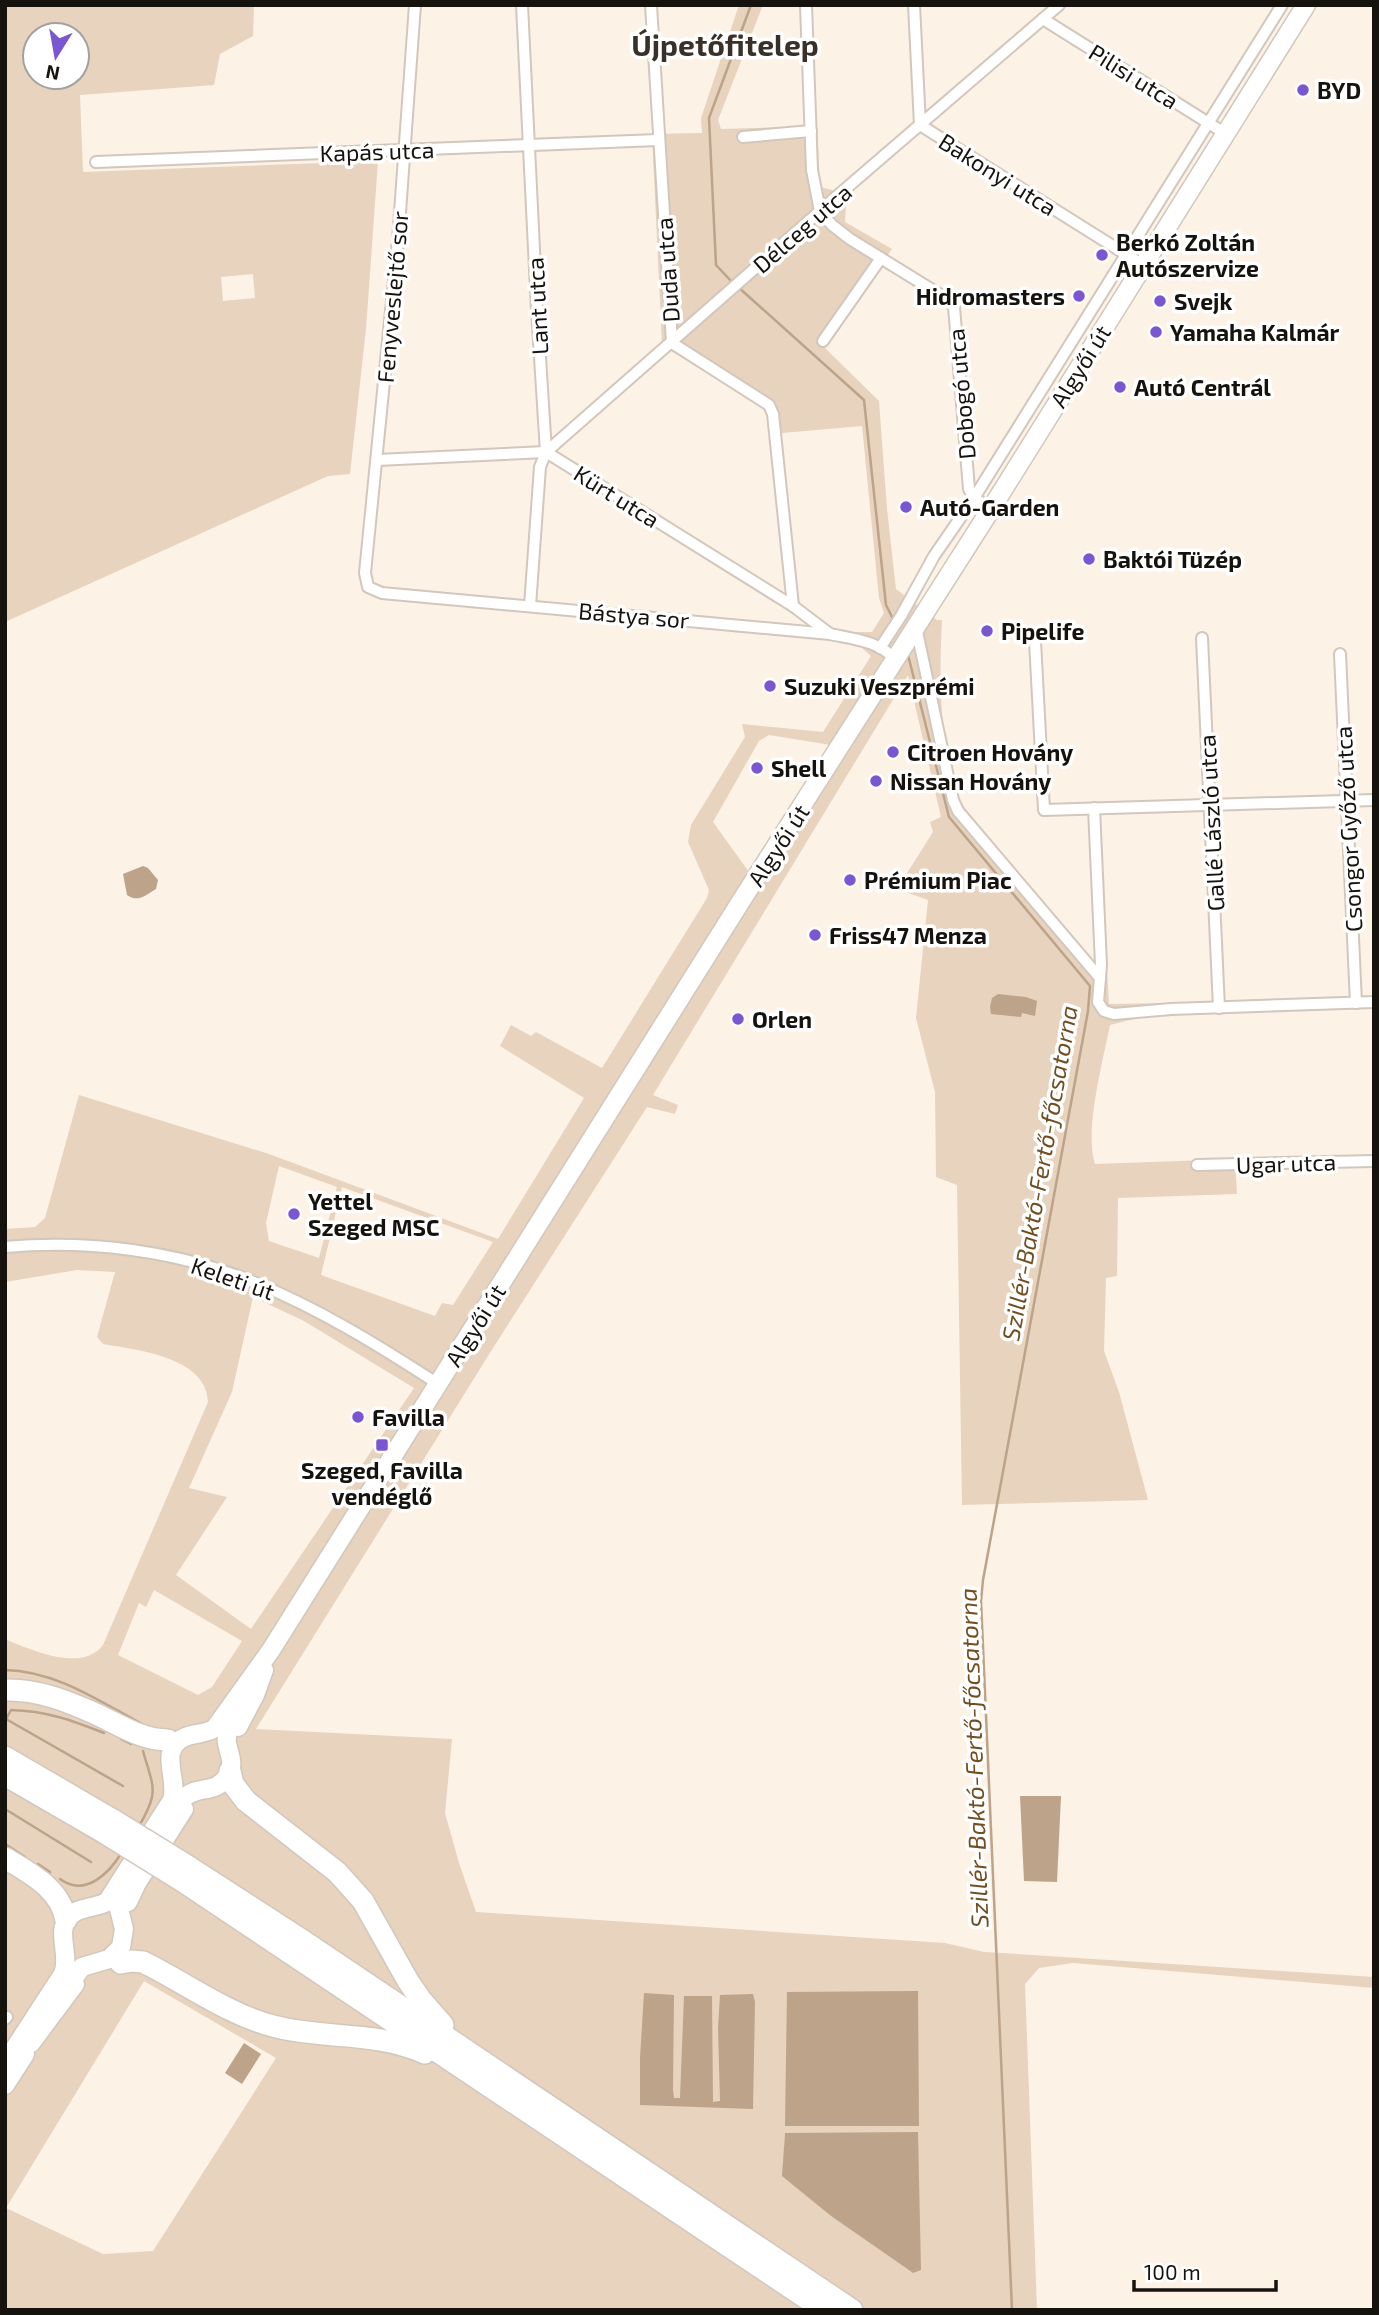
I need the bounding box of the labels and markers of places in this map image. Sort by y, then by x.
place label: BYD [1317,76,1361,104]
marker: BYD [1295,82,1311,98]
place label: Berkó Zoltán Autószervize [1116,228,1259,282]
marker: Berkó Zoltán Autószervize [1094,247,1110,263]
place label: Hidromasters [916,282,1065,310]
place label: Svejk [1174,287,1232,315]
marker: Hidromasters [1071,288,1087,304]
marker: Svejk [1152,293,1168,309]
place label: Yamaha Kalmár [1170,318,1340,346]
marker: Yamaha Kalmár [1148,324,1164,340]
place label: Autó Centrál [1134,373,1271,401]
marker: Autó Centrál [1112,379,1128,395]
place label: Autó-Garden [920,493,1059,521]
marker: Autó-Garden [898,499,914,515]
place label: Baktói Tüzép [1103,545,1242,573]
marker: Baktói Tüzép [1081,551,1097,567]
place label: Pipelife [1001,617,1084,645]
marker: Pipelife [979,623,995,639]
place label: Suzuki Veszprémi [784,672,975,700]
marker: Suzuki Veszprémi [762,678,778,694]
place label: Citroen Hovány [907,738,1073,766]
marker: Citroen Hovány [885,744,901,760]
place label: Shell [771,754,827,782]
marker: Shell [749,760,765,776]
place label: Nissan Hovány [890,767,1051,795]
marker: Nissan Hovány [868,773,884,789]
place label: Prémium Piac [864,866,1012,894]
marker: Prémium Piac [842,872,858,888]
place label: Friss47 Menza [829,921,987,949]
marker: Friss47 Menza [807,927,823,943]
place label: Orlen [752,1005,812,1033]
marker: Orlen [730,1011,746,1027]
place label: Yettel Szeged MSC [308,1187,439,1241]
marker: Yettel Szeged MSC [286,1206,302,1222]
place label: Favilla [372,1403,445,1431]
marker: Favilla [350,1409,366,1425]
marker: Szeged, Favilla vendéglő [374,1437,390,1453]
place label: Szeged, Favilla vendéglő [301,1456,463,1510]

